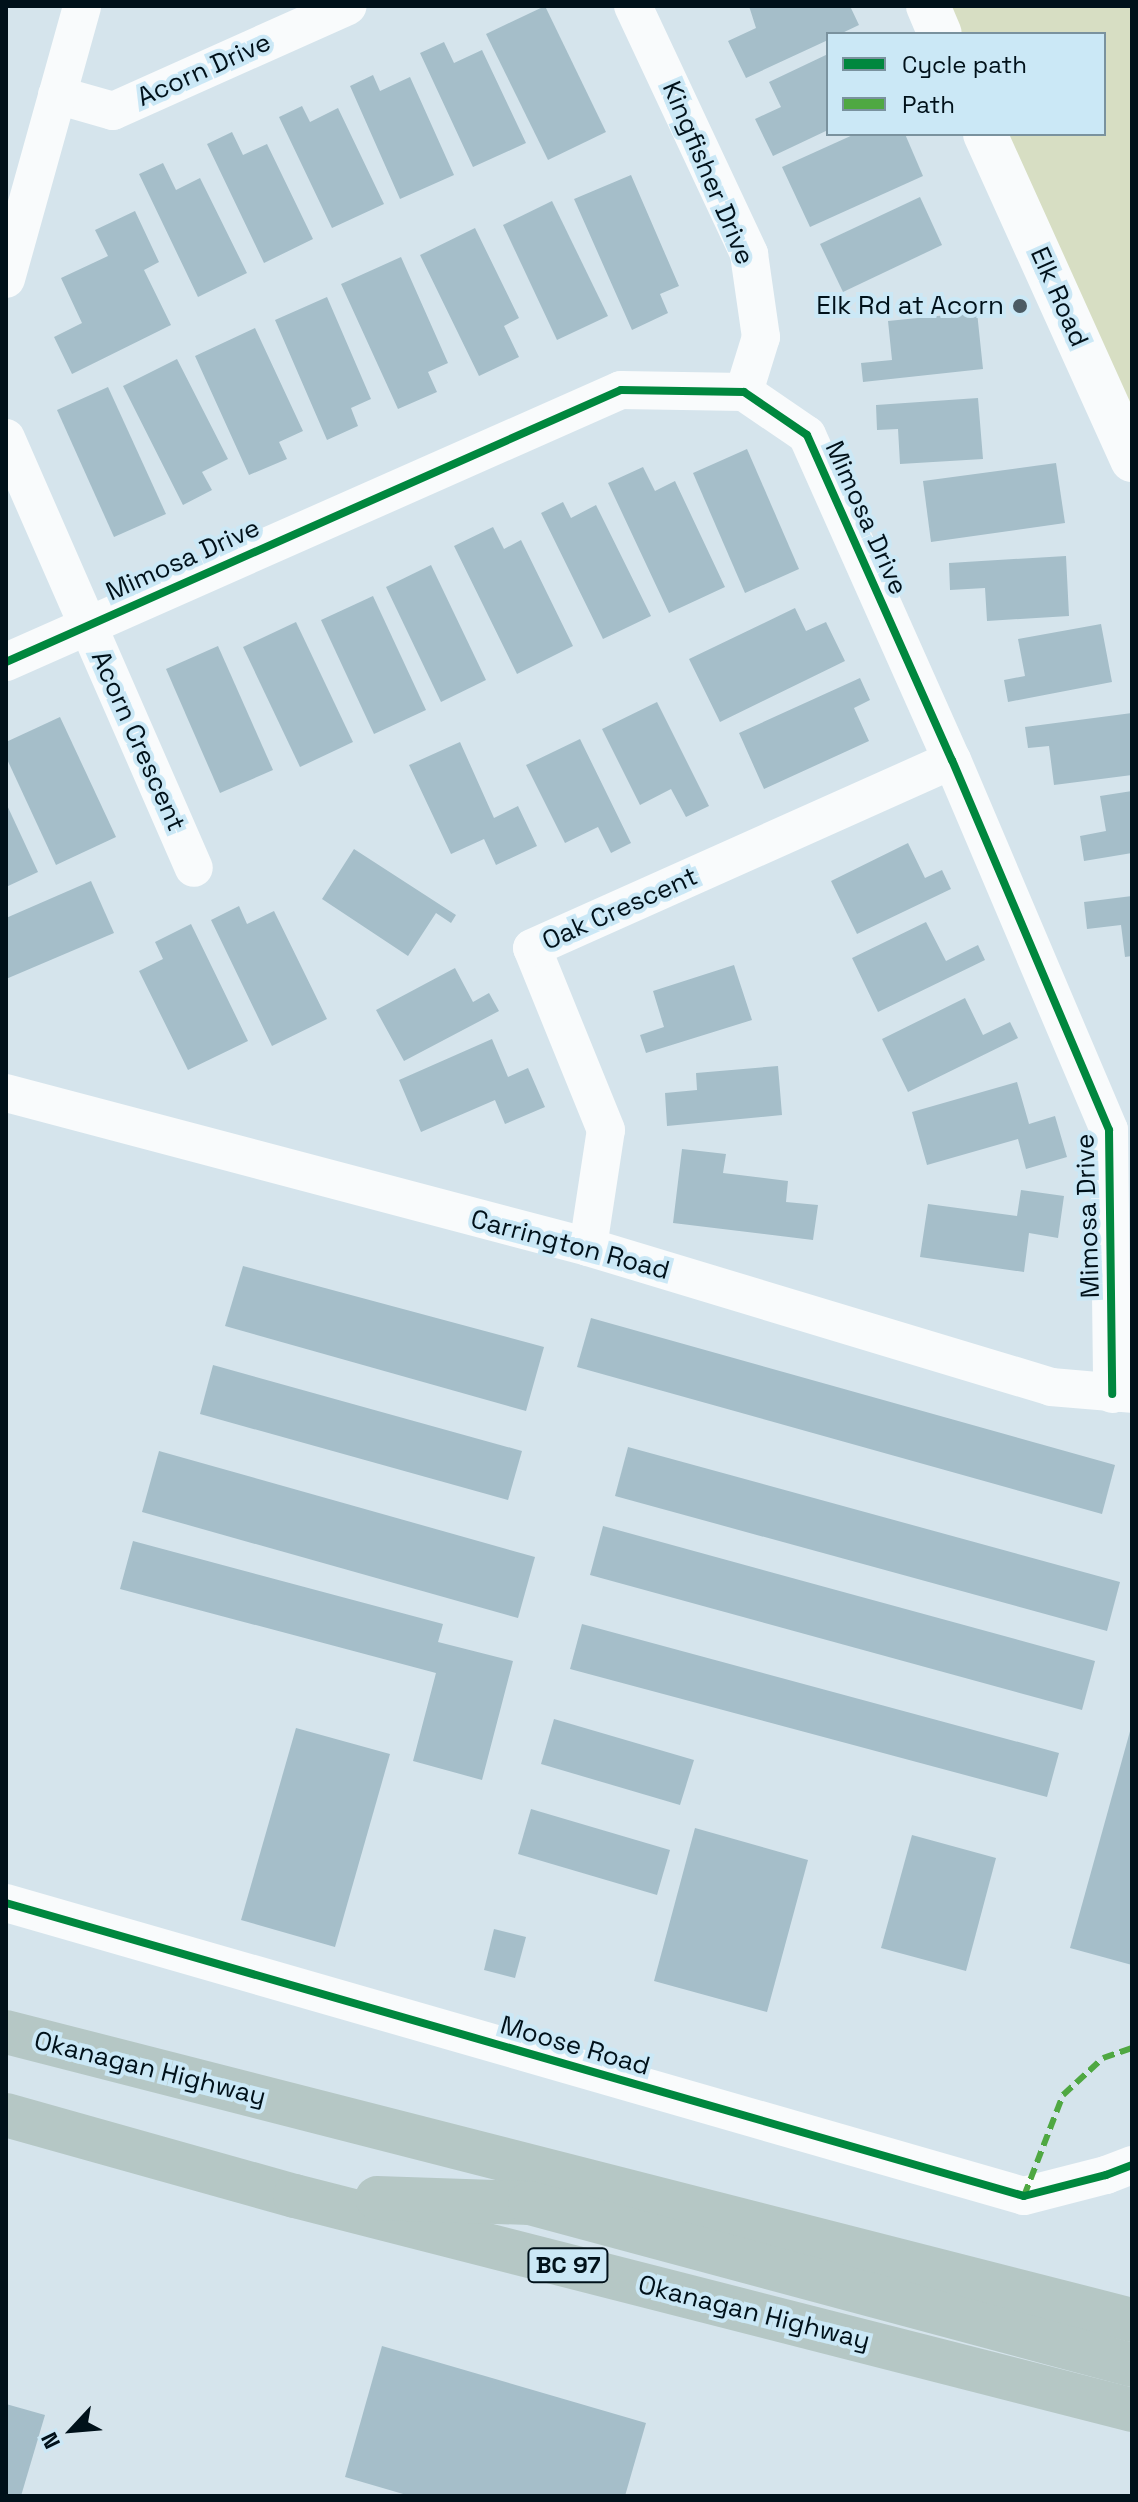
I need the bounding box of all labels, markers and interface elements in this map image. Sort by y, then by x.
street label: Acorn Drive [132,27,276,113]
legend [826,32,1106,136]
text: Cycle path [902,49,1027,80]
street label: Kingfisher Drive [655,77,761,269]
text: Path [902,89,955,120]
street label: Elk Road [1023,242,1095,352]
place label: Elk Rd at Acorn [816,290,1004,322]
marker: Elk Rd at Acorn [1011,297,1029,315]
street label: Mimosa Drive [818,436,914,600]
street label: Mimosa Drive [101,512,265,608]
street label: Acorn Crescent [84,646,192,836]
street label: Oak Crescent [538,861,702,957]
street label: Mimosa Drive [1070,1133,1106,1299]
street label: Carrington Road [467,1204,673,1286]
street label: Moose Road [497,2010,653,2082]
street label: Okanagan Highway [31,2025,269,2113]
road number: BC 97 [526,2245,610,2285]
street label: Okanagan Highway [635,2269,873,2357]
north arrow [32,2390,112,2470]
text: N [35,2428,66,2453]

